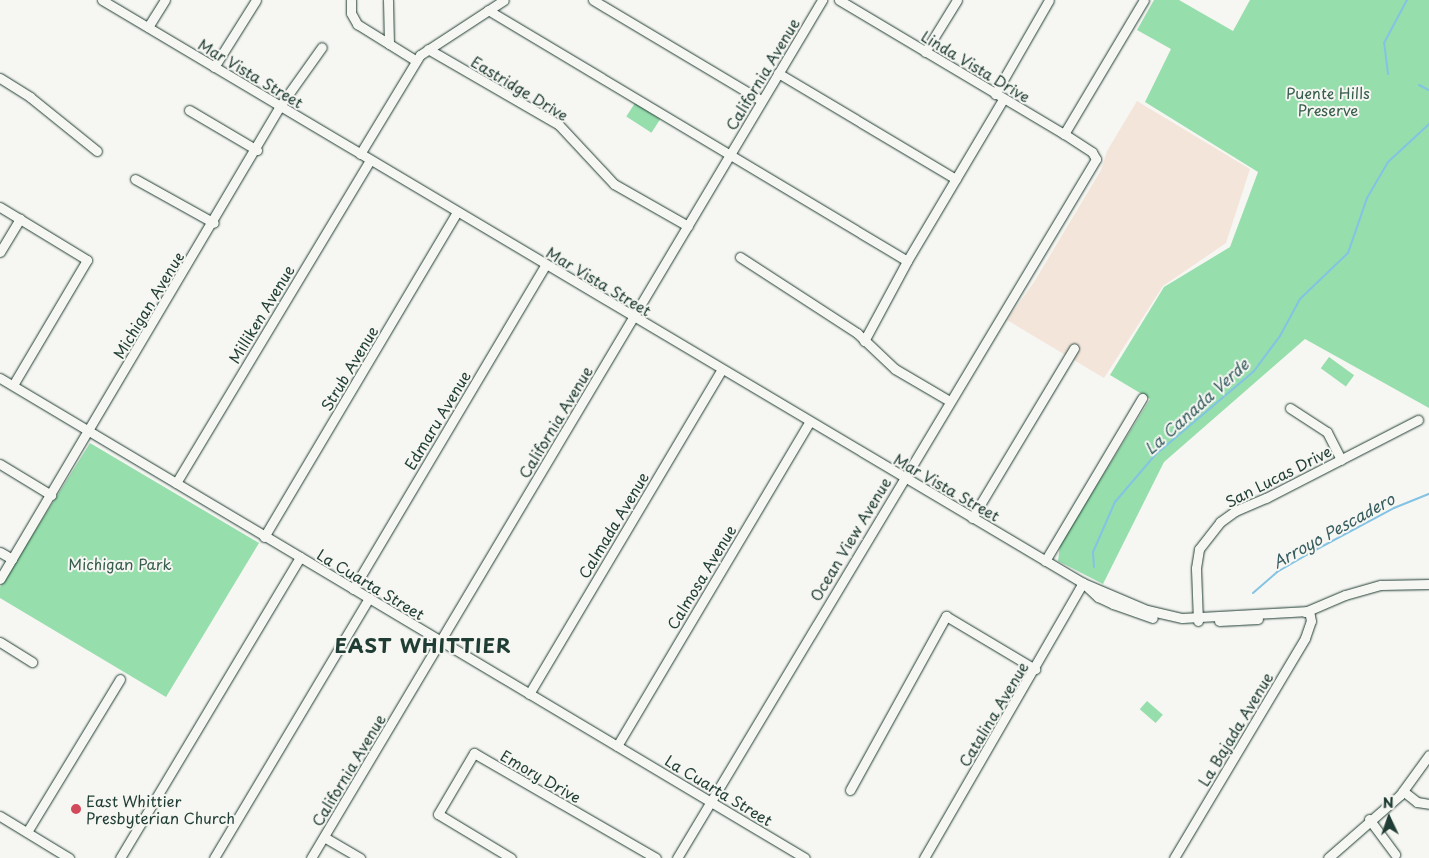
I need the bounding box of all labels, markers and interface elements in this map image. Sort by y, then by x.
street label: California Avenue [721,15,803,133]
street label: Linda Vista Drive [918,27,1034,105]
street label: Mar Vista Street [195,34,307,112]
street label: Eastridge Drive [468,52,572,124]
park label: Puente Hills Preserve [1286,83,1370,118]
street label: Mar Vista Street [543,242,655,320]
street label: Michigan Avenue [109,248,187,362]
street label: Milliken Avenue [224,261,298,367]
street label: Strub Avenue [317,322,381,414]
water label: La Canada Verde [1140,354,1252,458]
street label: California Avenue [514,363,596,481]
street label: Edmaru Avenue [400,367,474,473]
street label: San Lucas Drive [1222,442,1334,510]
street label: Mar Vista Street [890,449,1004,525]
street label: Calmada Avenue [574,468,652,582]
street label: Ocean View Avenue [806,474,894,604]
water label: Arroyo Pescadero [1268,488,1398,572]
street label: Calmosa Avenue [663,522,739,632]
street label: La Cuarta Street [313,544,429,624]
park label: Michigan Park [68,555,172,573]
district label: EAST WHITTIER [333,633,513,657]
street label: Catalina Avenue [955,659,1031,769]
street label: La Bajada Avenue [1194,669,1276,789]
street label: California Avenue [307,711,389,829]
street label: Emory Drive [498,746,584,806]
street label: La Cuarta Street [661,750,777,830]
place label: East Whittier Presbyterian Church [86,791,235,826]
text: N [1382,792,1394,813]
north arrow [1364,793,1414,843]
marker: East Whittier Presbyterian Church [70,803,82,815]

